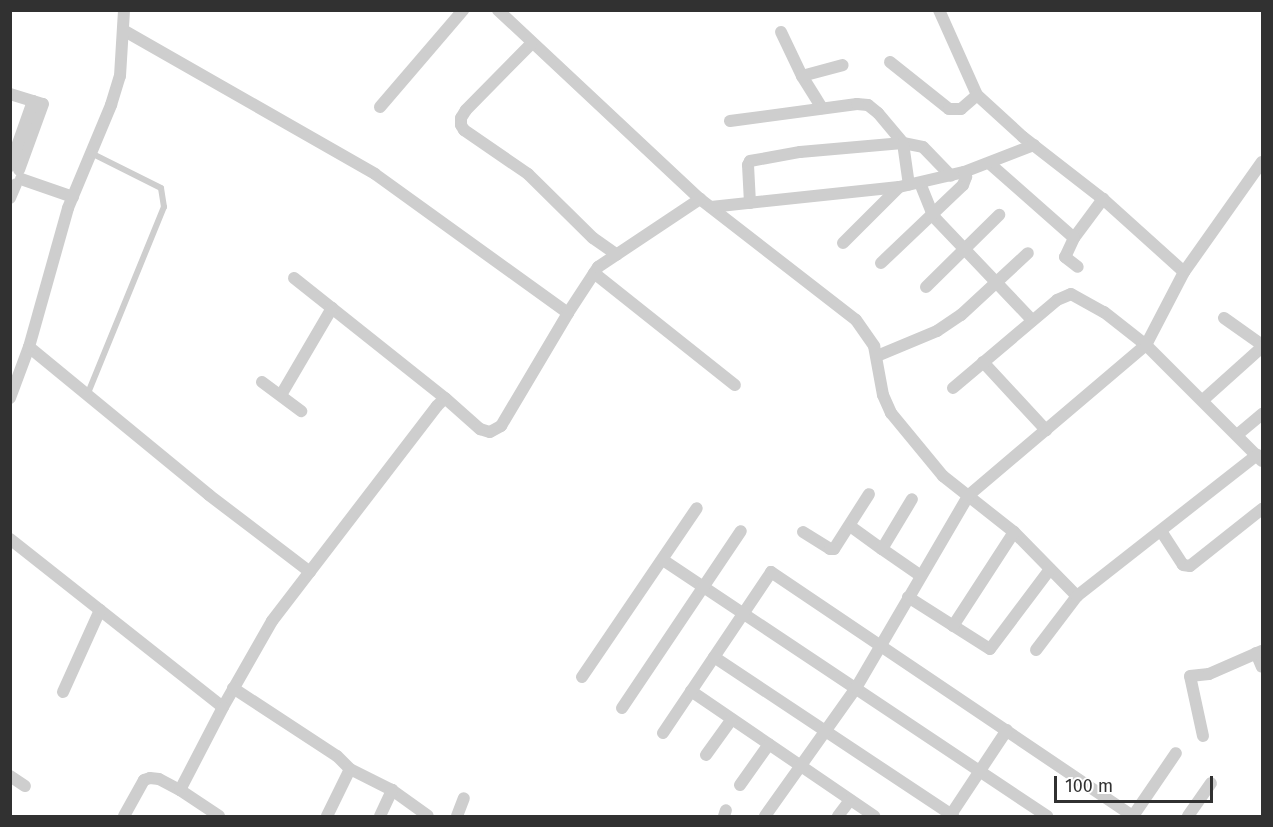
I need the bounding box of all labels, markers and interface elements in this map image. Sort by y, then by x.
scale bar [1057,764,1216,802]
text: 100 m [1065,775,1113,797]

